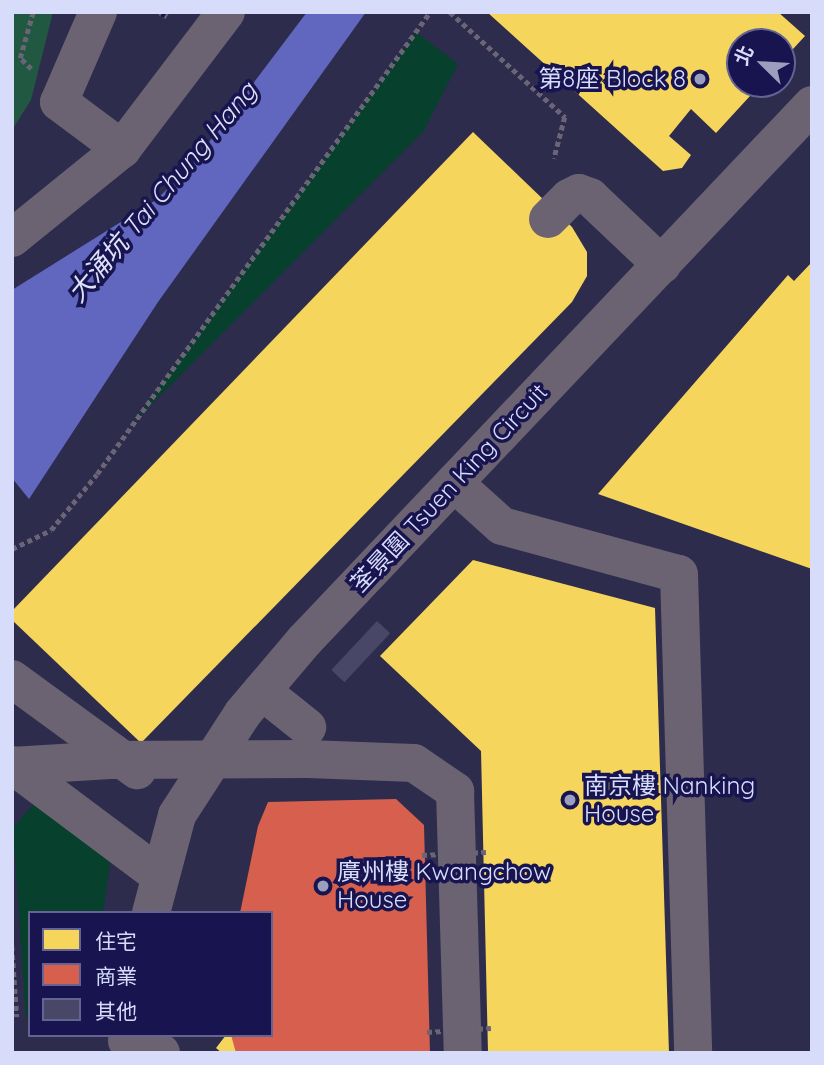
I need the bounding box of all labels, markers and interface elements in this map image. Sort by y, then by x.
north arrow [726,28,796,98]
text: 北 [729,42,758,69]
place label: 第8座 Block 8 [538,65,686,93]
marker: 第8座 Block 8 [692,71,708,87]
water label: 大涌坑 Tai Chung Hang [61,76,263,308]
street label: 荃景圍 Tsuen King Circuit [345,378,553,598]
place label: 南京樓 Nanking House [584,772,755,828]
marker: 南京樓 Nanking House [562,792,578,808]
place label: 廣州樓 Kwangchow House [337,858,551,914]
marker: 廣州樓 Kwangchow House [315,878,331,894]
legend [28,911,273,1037]
text: 住宅 [95,928,137,954]
text: 商業 [95,963,137,989]
text: 其他 [95,998,137,1024]

